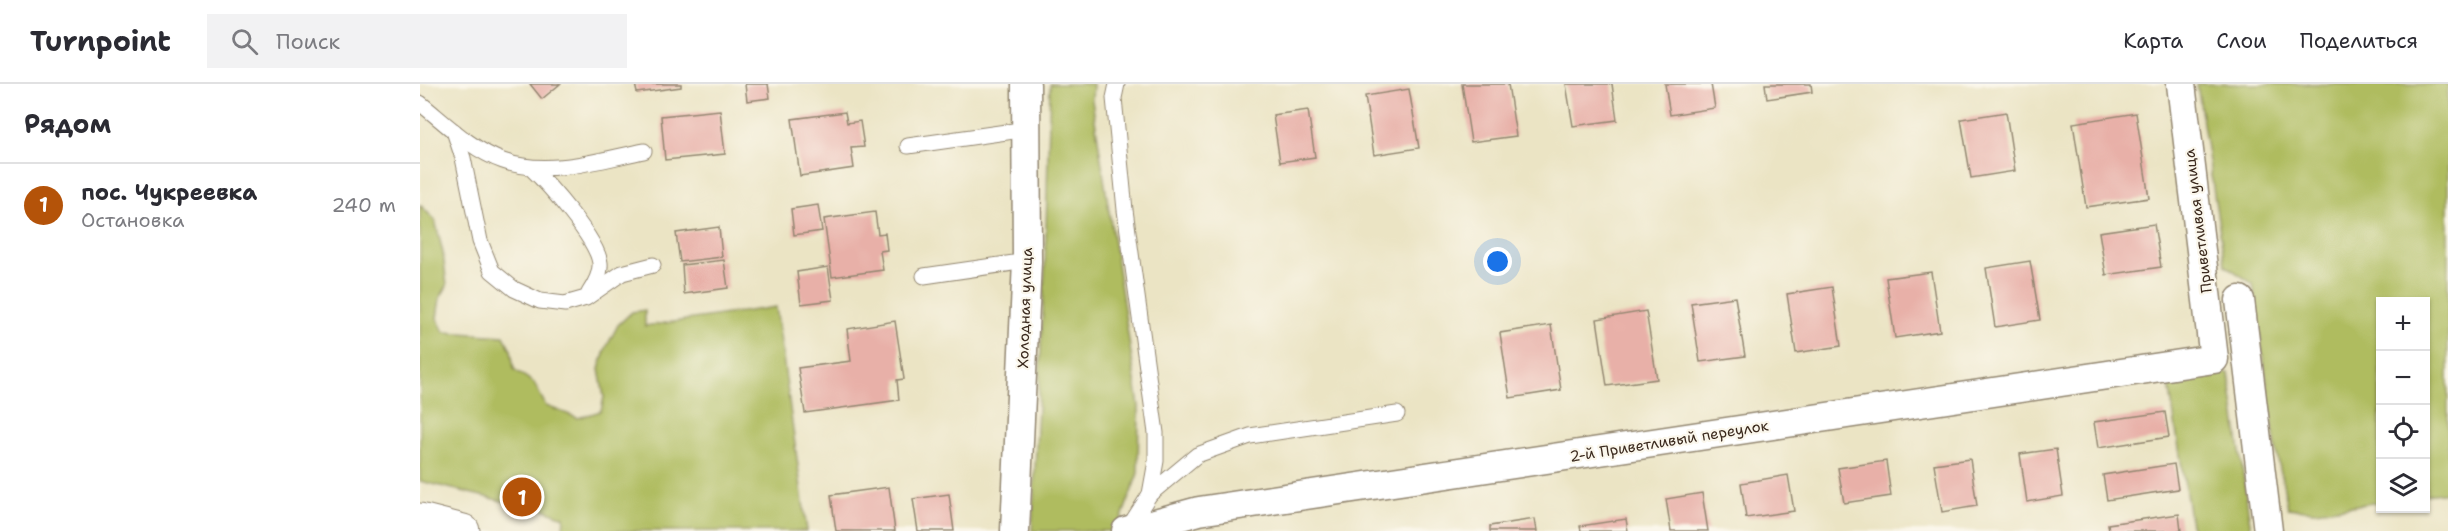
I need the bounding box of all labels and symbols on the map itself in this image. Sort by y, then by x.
street label: Приветливая улица [2179,147,2217,294]
street label: Холодная улица [1013,247,1037,369]
your location [1483,247,1512,276]
street label: 2-й Приветливый переулок [1568,415,1770,467]
pin: 1 [502,474,542,520]

